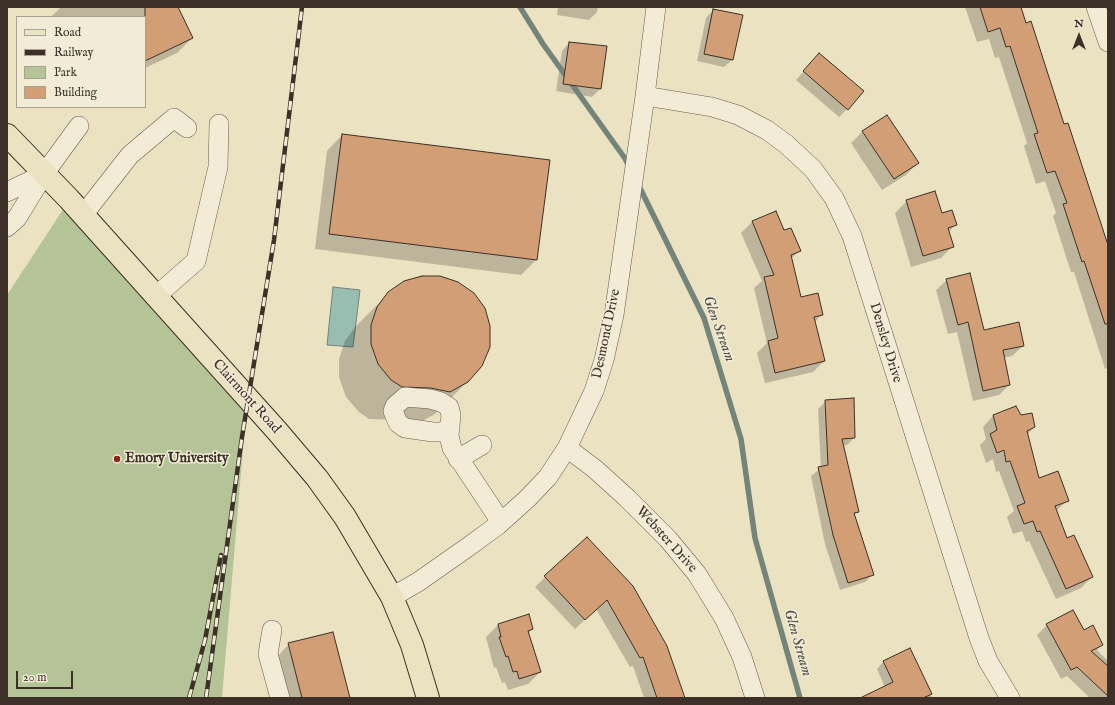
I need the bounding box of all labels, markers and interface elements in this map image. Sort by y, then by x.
legend [16,16,146,108]
north arrow [1059,16,1099,56]
text: N [1074,17,1084,31]
text: Road [54,25,81,40]
text: Railway [54,45,93,60]
text: Park [54,65,77,80]
text: Building [54,85,97,100]
street label: Desmond Drive [589,288,625,380]
water label: Glen Stream [698,294,738,364]
street label: Densley Drive [865,301,905,385]
street label: Clairmont Road [208,356,284,438]
place label: Emory University [125,451,229,467]
marker: Emory University [112,454,122,464]
street label: Webster Drive [632,503,700,577]
water label: Glen Stream [779,608,815,678]
scale bar [18,663,75,689]
text: 20 m [23,670,46,685]

